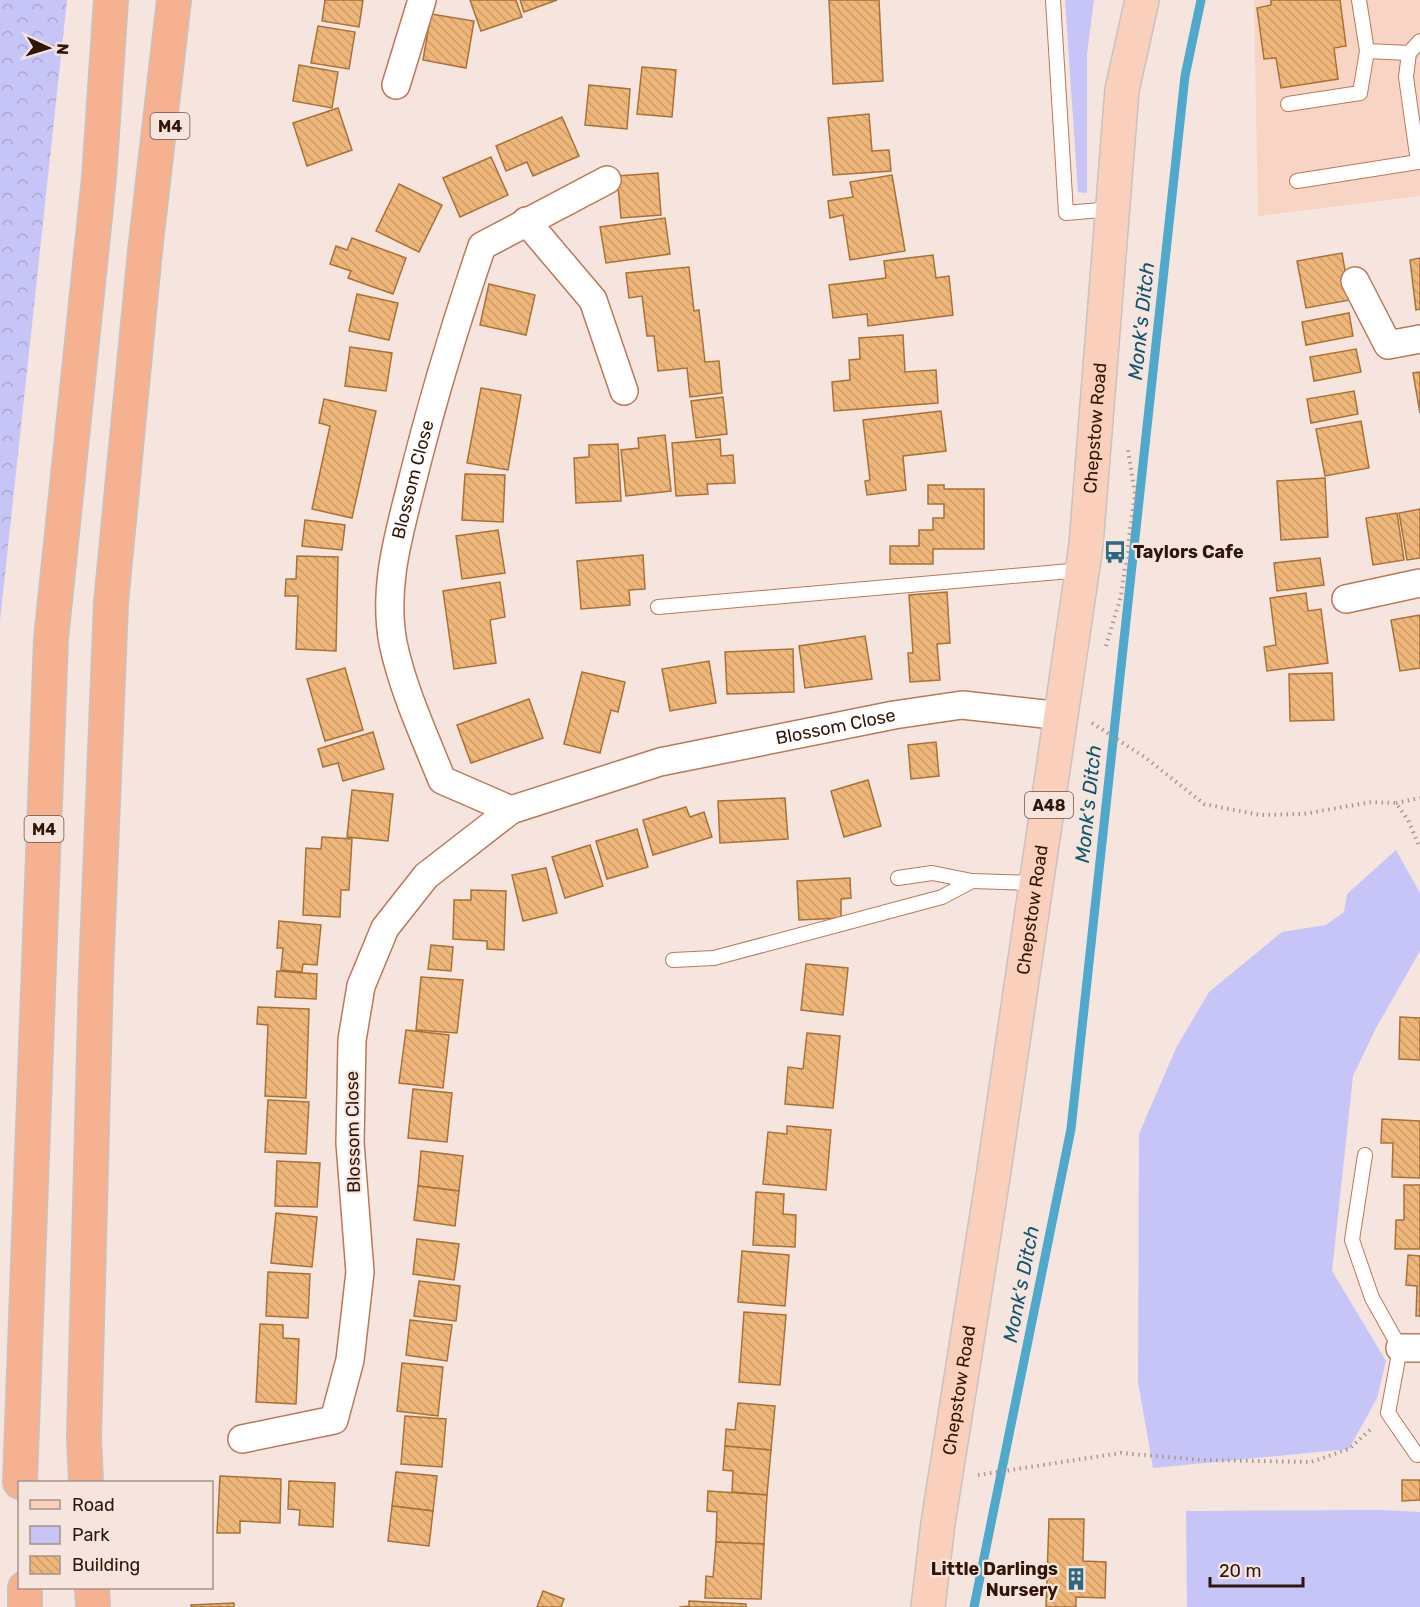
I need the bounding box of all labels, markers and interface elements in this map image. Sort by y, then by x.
north arrow [18,18,78,78]
text: N [53,43,72,55]
road number: M4 [150,113,190,139]
water label: Monk's Ditch [1123,261,1159,381]
street label: Chepstow Road [1079,362,1111,494]
street label: Blossom Close [387,418,439,541]
bus stop icon: Taylors Cafe [1102,539,1128,565]
place label: Taylors Cafe [1133,541,1244,563]
street label: Blossom Close [774,704,898,750]
water label: Monk's Ditch [1070,744,1106,864]
road number: A48 [1025,792,1073,818]
road number: M4 [24,816,63,842]
street label: Chepstow Road [1012,843,1053,976]
street label: Blossom Close [341,1071,365,1193]
water label: Monk's Ditch [998,1224,1044,1344]
street label: Chepstow Road [938,1324,980,1457]
legend [18,1481,213,1589]
text: Road [72,1494,115,1516]
text: Park [72,1524,110,1546]
scale bar [1210,1550,1303,1588]
text: Building [72,1554,140,1576]
place label: Little Darlings Nursery [931,1558,1058,1601]
text: 20 m [1219,1560,1261,1582]
building icon: Little Darlings Nursery [1063,1566,1089,1592]

